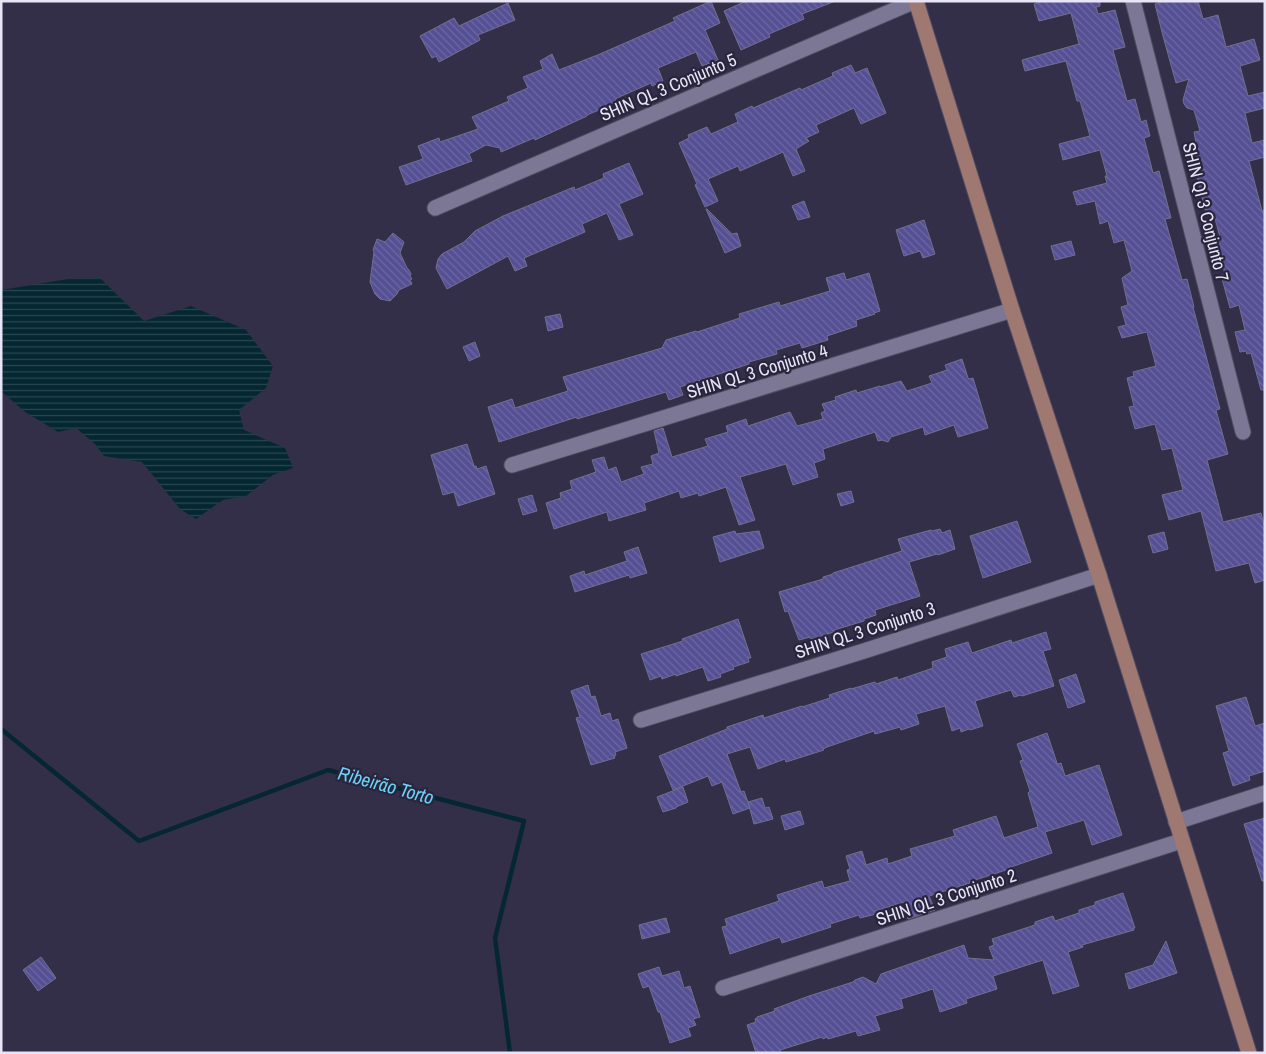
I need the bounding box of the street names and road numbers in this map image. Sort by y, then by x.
street label: SHIN QL 3 Conjunto 5 [596,47,740,127]
street label: SHIN QI 3 Conjunto 7 [1177,140,1235,284]
street label: SHIN QL 3 Conjunto 4 [683,338,831,404]
street label: SHIN QL 3 Conjunto 3 [792,596,938,664]
street label: SHIN QL 3 Conjunto 2 [873,863,1019,931]

